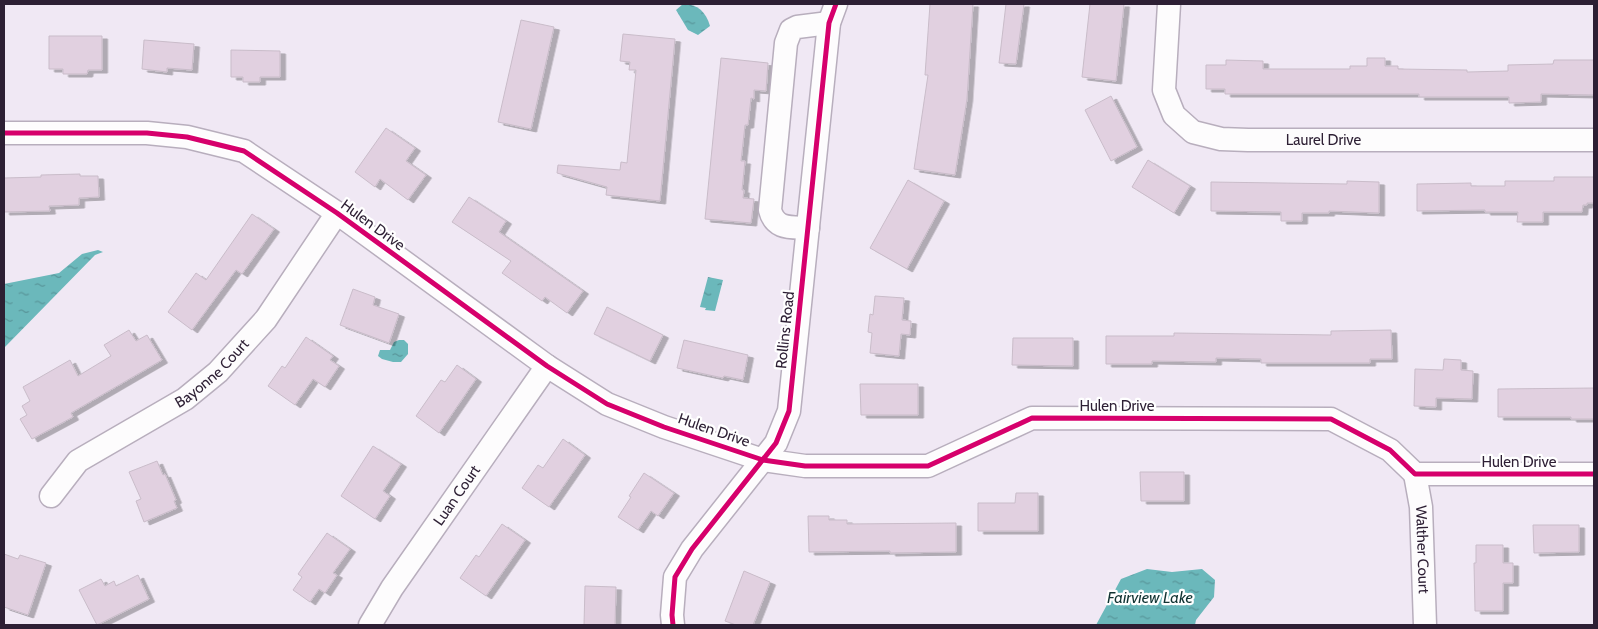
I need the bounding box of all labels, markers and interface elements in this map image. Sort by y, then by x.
street label: Laurel Drive [1286,131,1362,149]
street label: Hulen Drive [337,196,409,254]
street label: Rollins Road [772,290,798,370]
street label: Bayonne Court [172,335,253,412]
street label: Hulen Drive [1080,397,1155,415]
street label: Hulen Drive [676,409,753,451]
street label: Hulen Drive [1482,453,1557,471]
street label: Luan Court [429,462,484,529]
street label: Walther Court [1412,505,1433,594]
water label: Fairview Lake [1107,588,1193,607]

